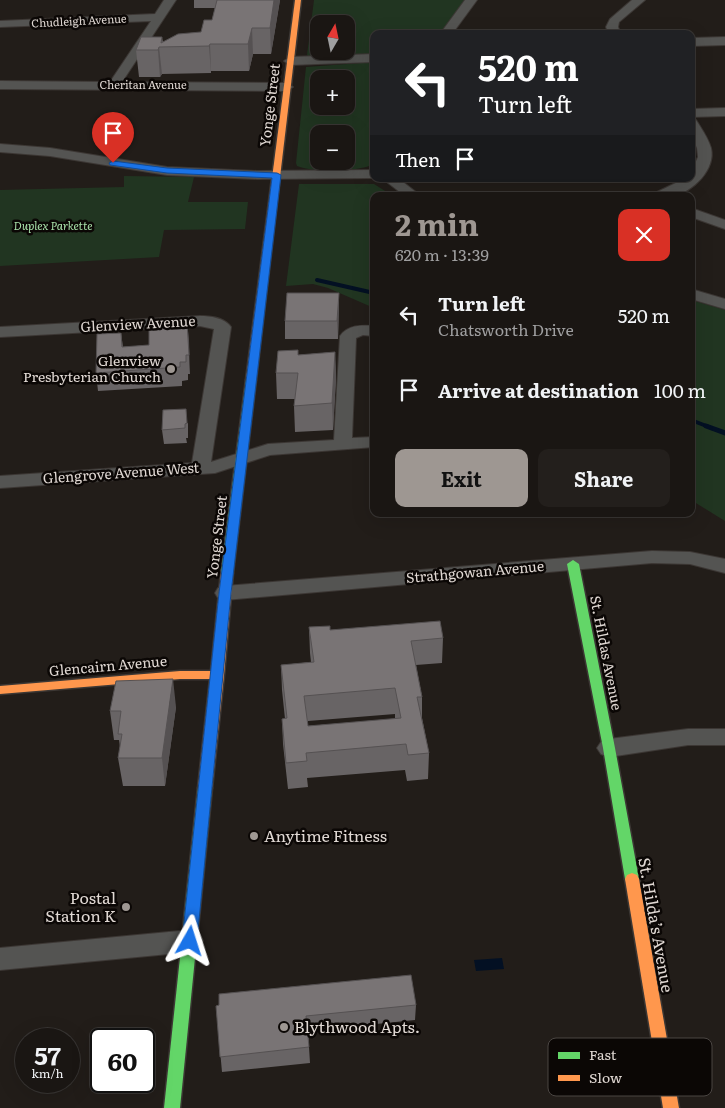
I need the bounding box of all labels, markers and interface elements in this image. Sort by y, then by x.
street label: Chudleigh Avenue [31,10,127,30]
north arrow [310,15,355,60]
map controls [310,15,355,170]
text: 520 m [478,40,579,92]
icon: left [395,50,460,115]
street label: Yonge Street [254,62,284,148]
button: + [310,70,355,115]
street label: Cheritan Avenue [99,76,187,92]
text: Turn left [478,87,572,120]
pin [92,112,134,163]
icon: arrive [99,119,127,147]
button: − [310,125,355,170]
text: Then [395,145,441,173]
icon: arrive [451,145,479,173]
text: 2 min [395,201,479,245]
button: close [618,209,670,261]
park label: Duplex Parkette [14,217,92,233]
text: 620 m · 13:39 [395,242,489,266]
text: Turn left [438,289,525,317]
icon: left [395,301,423,329]
text: 520 m [618,301,670,329]
street label: Glenview Avenue [80,310,196,336]
text: Chatsworth Drive [438,317,574,341]
place label: Glenview Presbyterian Church [23,350,161,386]
marker: Glenview Presbyterian Church [165,363,177,375]
icon: arrive [395,376,423,404]
text: Arrive at destination [438,376,639,404]
text: 100 m [654,376,706,404]
button: Exit [395,449,528,507]
button: Share [538,449,670,507]
street label: Glengrove Avenue West [42,457,200,487]
street label: Yonge Street [201,494,231,580]
street label: Strathgowan Avenue [405,555,545,587]
street label: St. Hildas Avenue [586,594,628,712]
street label: Glencairn Avenue [48,650,168,680]
place label: Anytime Fitness [264,823,387,847]
marker: Anytime Fitness [248,830,260,842]
street label: St. Hilda’s Avenue [633,855,681,994]
place label: Postal Station K [45,885,116,927]
marker: Postal Station K [120,901,132,913]
position arrow [163,914,215,966]
place label: Blythwood Apts. [294,1014,420,1038]
marker: Blythwood Apts. [278,1021,290,1033]
speed limit sign: 60 [90,1028,155,1093]
text: 57 [34,1036,61,1073]
legend [548,1038,712,1096]
text: Fast [589,1044,617,1064]
text: km/h [32,1064,63,1082]
text: Slow [589,1067,622,1087]

